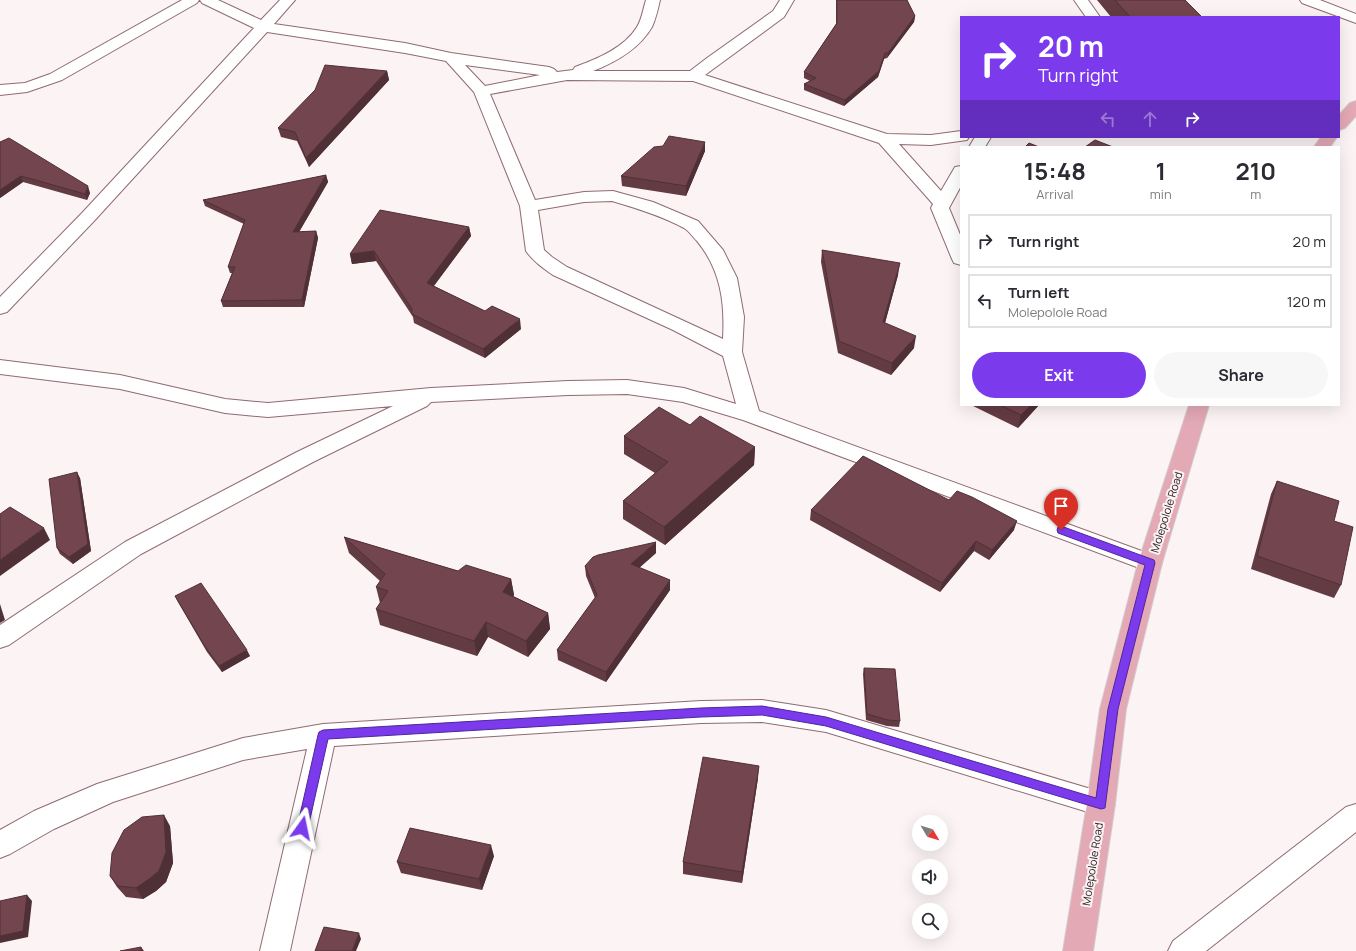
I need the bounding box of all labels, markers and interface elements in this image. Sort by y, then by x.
text: 20 m [1038,27,1104,65]
icon: right [972,32,1024,84]
text: Turn right [1038,63,1119,87]
icon: left [1097,108,1119,130]
icon: ahead [1139,108,1161,130]
icon: right [1181,108,1203,130]
text: 15:48 [1024,154,1086,187]
text: 1 [1155,154,1166,187]
text: 210 [1235,154,1276,187]
text: Arrival [1036,185,1073,203]
text: min [1150,185,1172,203]
text: m [1250,185,1261,203]
icon: right [974,230,996,252]
text: Turn right [1008,231,1079,252]
text: 20 m [1293,231,1326,252]
text: Turn left [1008,282,1070,303]
icon: left [974,290,996,312]
text: 120 m [1287,291,1326,312]
text: Molepolole Road [1008,303,1107,321]
button: Exit [972,352,1146,398]
button: Share [1154,352,1328,398]
street label: Molepolole Road [1147,470,1185,554]
pin [1044,489,1078,530]
icon: arrive [1050,495,1072,517]
position arrow [281,807,323,849]
north arrow [912,815,948,851]
map controls [912,815,948,939]
street label: Molepolole Road [1078,821,1106,907]
button: sound [912,859,948,895]
button: search [912,903,948,939]

